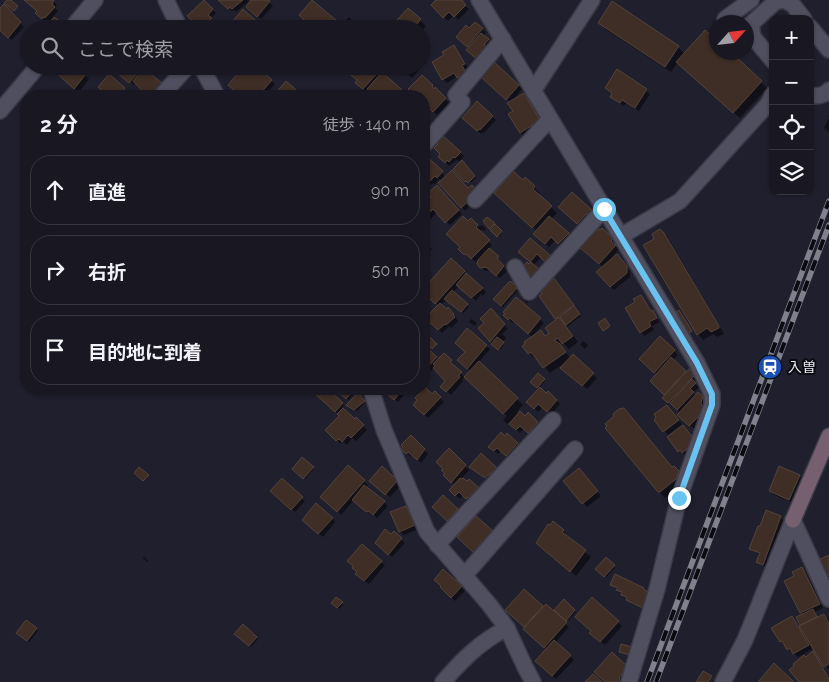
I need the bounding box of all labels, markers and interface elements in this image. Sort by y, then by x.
north arrow [709,15,754,60]
map controls [769,15,814,195]
button: + [769,15,814,60]
search box [20,20,430,75]
icon: search [38,34,66,62]
text: ここで検索 [78,38,173,60]
button: − [769,60,814,105]
button: locate [769,105,814,150]
text: 2 分 [40,112,78,137]
text: 徒歩 · 140 m [323,115,410,134]
button: layers [769,150,814,195]
icon: ahead [41,176,69,204]
text: 直進 [88,181,126,203]
text: 90 m [371,181,409,200]
route start [593,198,616,221]
icon: right [41,256,69,284]
text: 右折 [88,261,126,283]
text: 50 m [372,261,409,280]
icon: arrive [41,336,69,364]
text: 目的地に到着 [88,341,202,363]
station icon: 入曽 [757,354,783,380]
place label: 入曽 [788,359,816,375]
route end [668,487,691,510]

